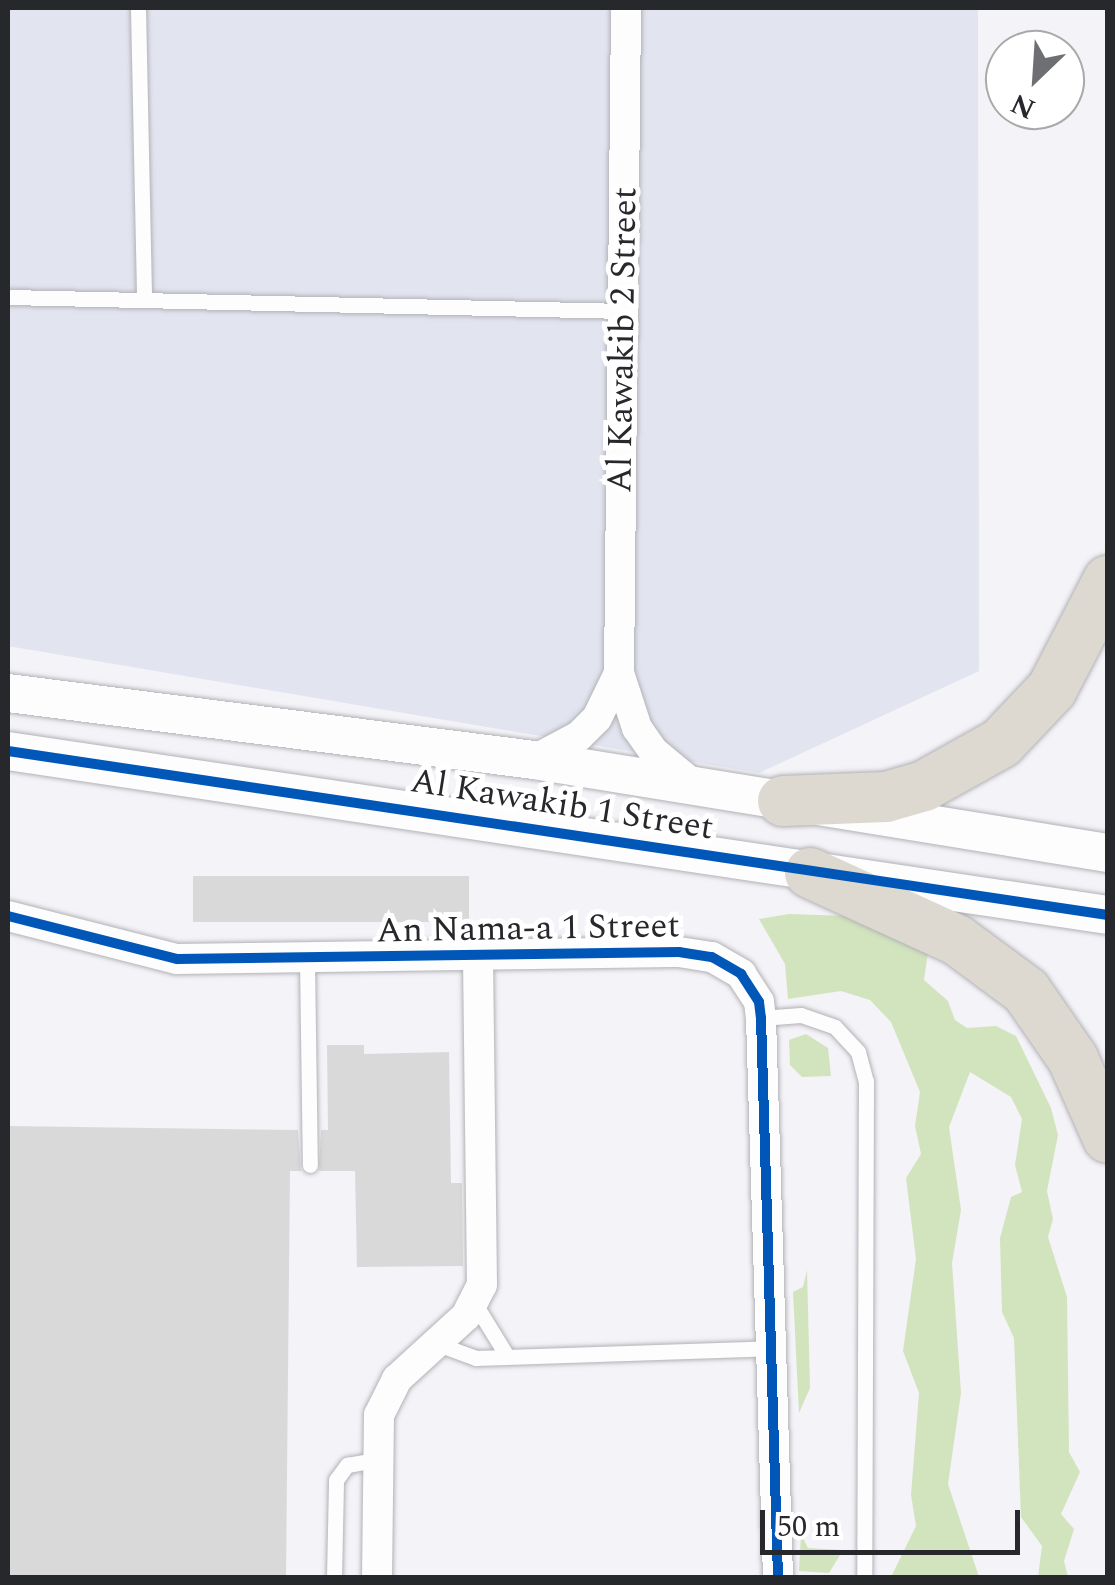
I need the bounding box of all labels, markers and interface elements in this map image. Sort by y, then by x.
north arrow [985,30,1085,130]
text: N [1004,82,1042,130]
street label: Al Kawakib 2 Street [599,187,647,493]
street label: Al Kawakib 1 Street [408,760,716,850]
street label: An Nama-a 1 Street [376,905,680,953]
scale bar [765,1490,1025,1552]
text: 50 m [777,1504,840,1550]

